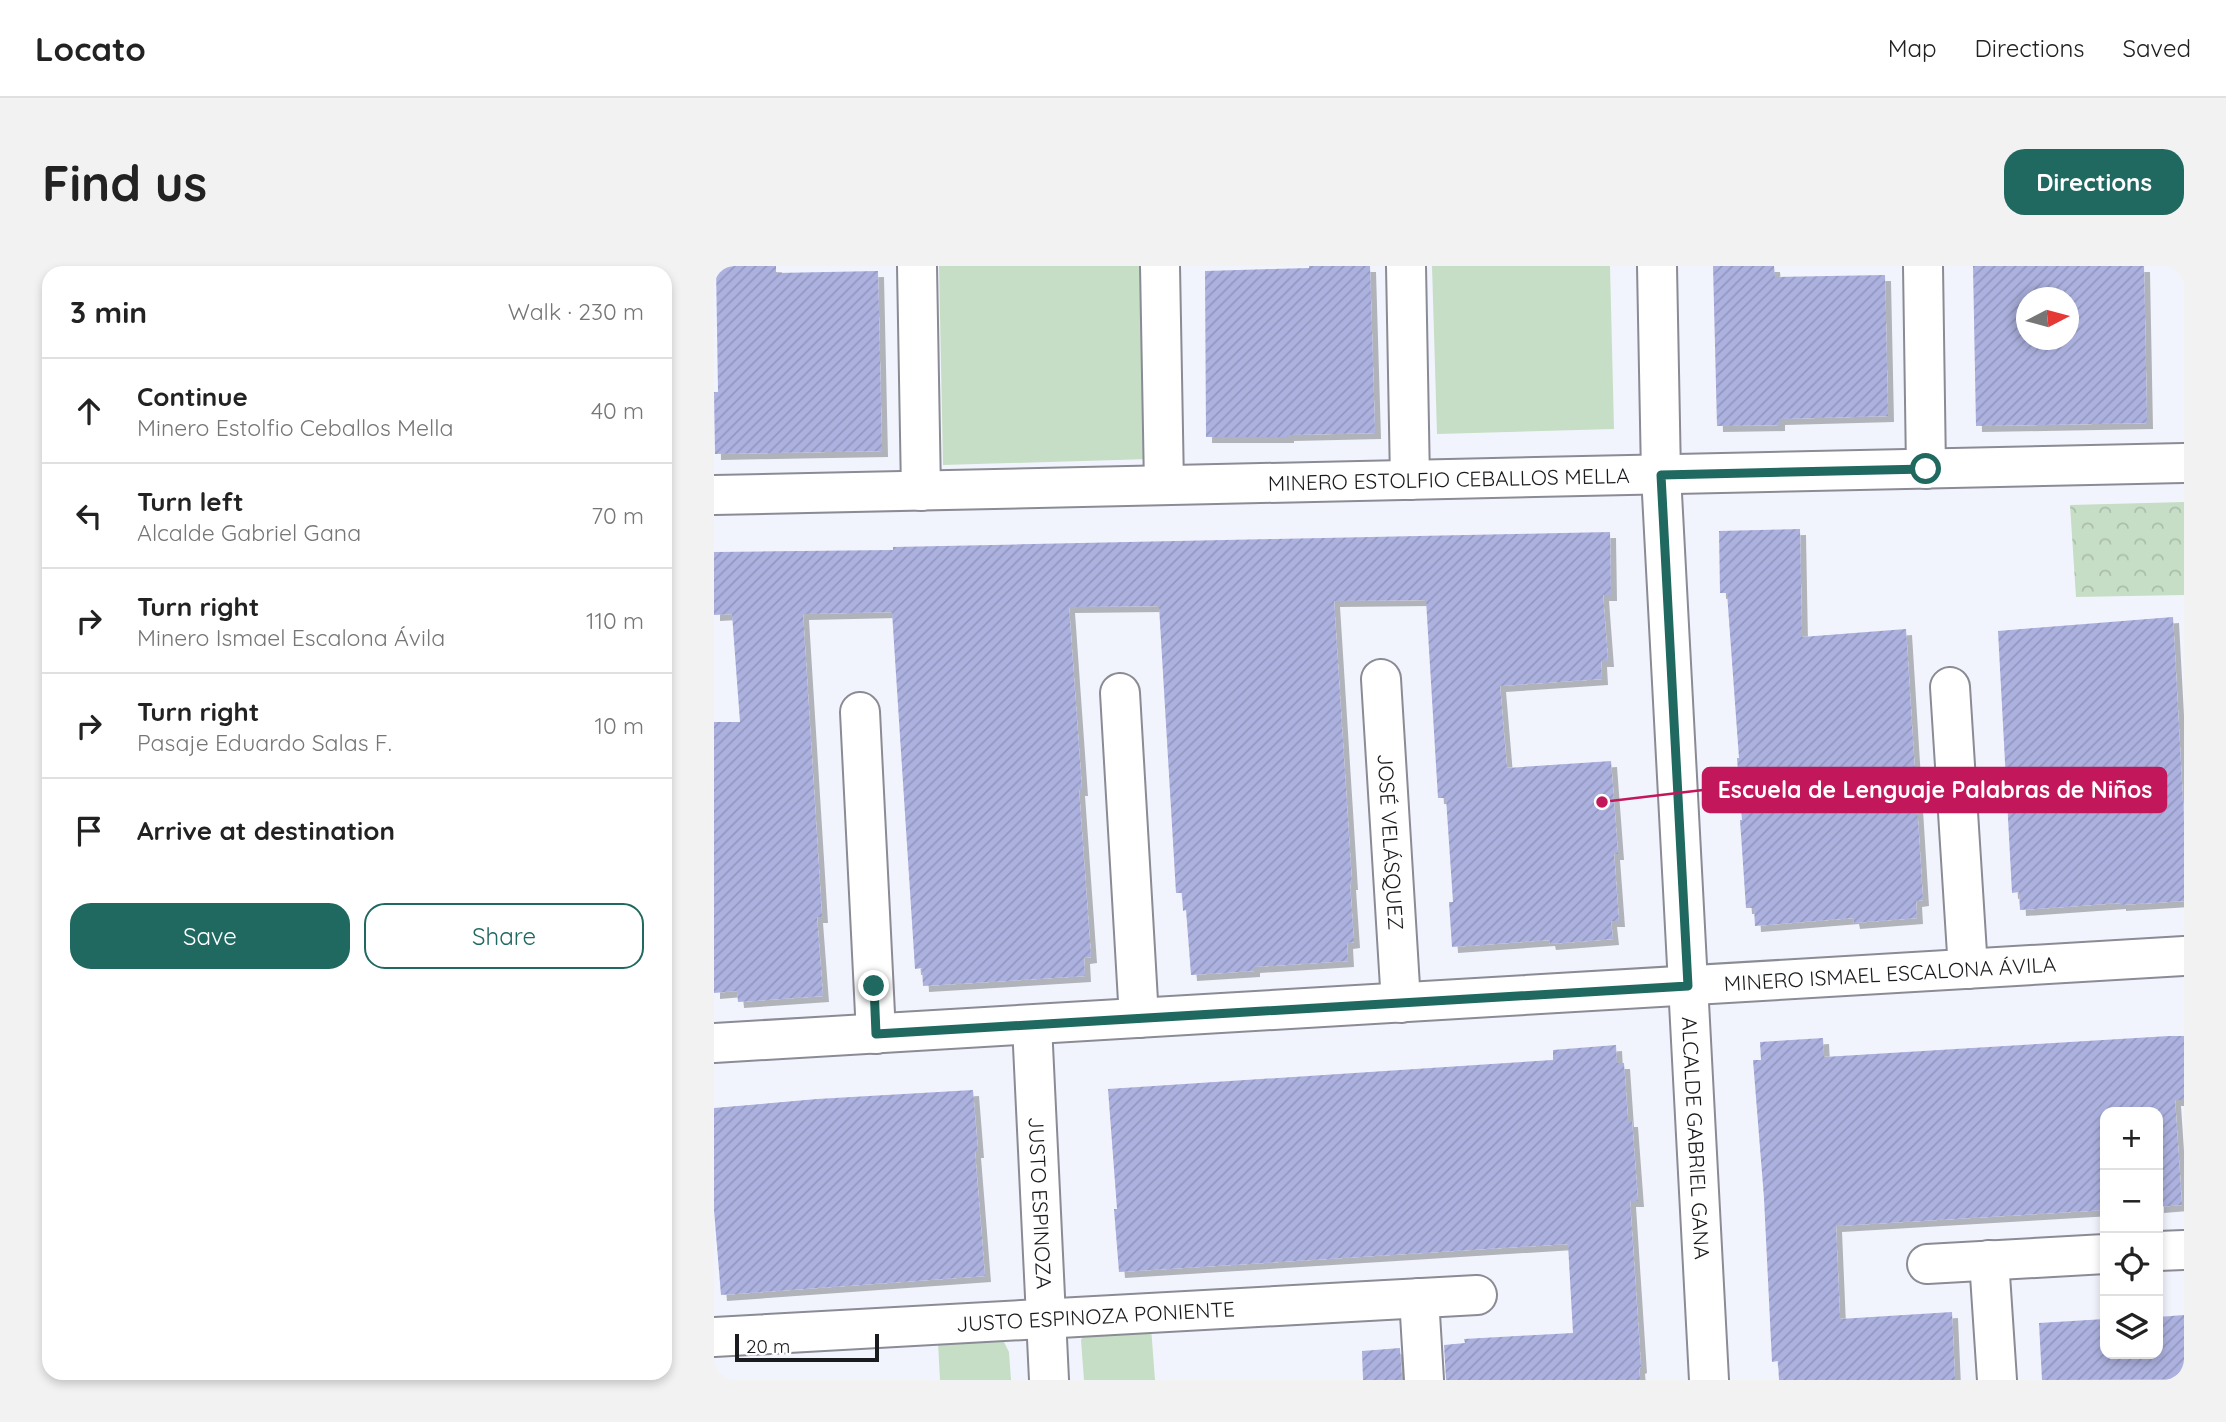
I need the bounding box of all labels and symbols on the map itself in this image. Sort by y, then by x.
north arrow [2016,287,2079,350]
route start [1910,453,1941,484]
street label: MINERO ESTOLFIO CEBALLOS MELLA [1268,462,1630,496]
street label: JOSÉ VELÁSQUEZ [1373,753,1409,931]
callout: Escuela de Lenguaje Palabras de Niños [1703,768,2166,812]
text: Escuela de Lenguaje Palabras de Niños [1718,775,2152,804]
street label: MINERO ISMAEL ESCALONA ÁVILA [1723,951,2057,996]
route end [858,970,889,1001]
street label: ALCALDE GABRIEL GANA [1677,1016,1716,1260]
street label: JUSTO ESPINOZA [1023,1116,1058,1290]
street label: JUSTO ESPINOZA PONIENTE [955,1295,1236,1337]
scale bar [735,1331,878,1363]

